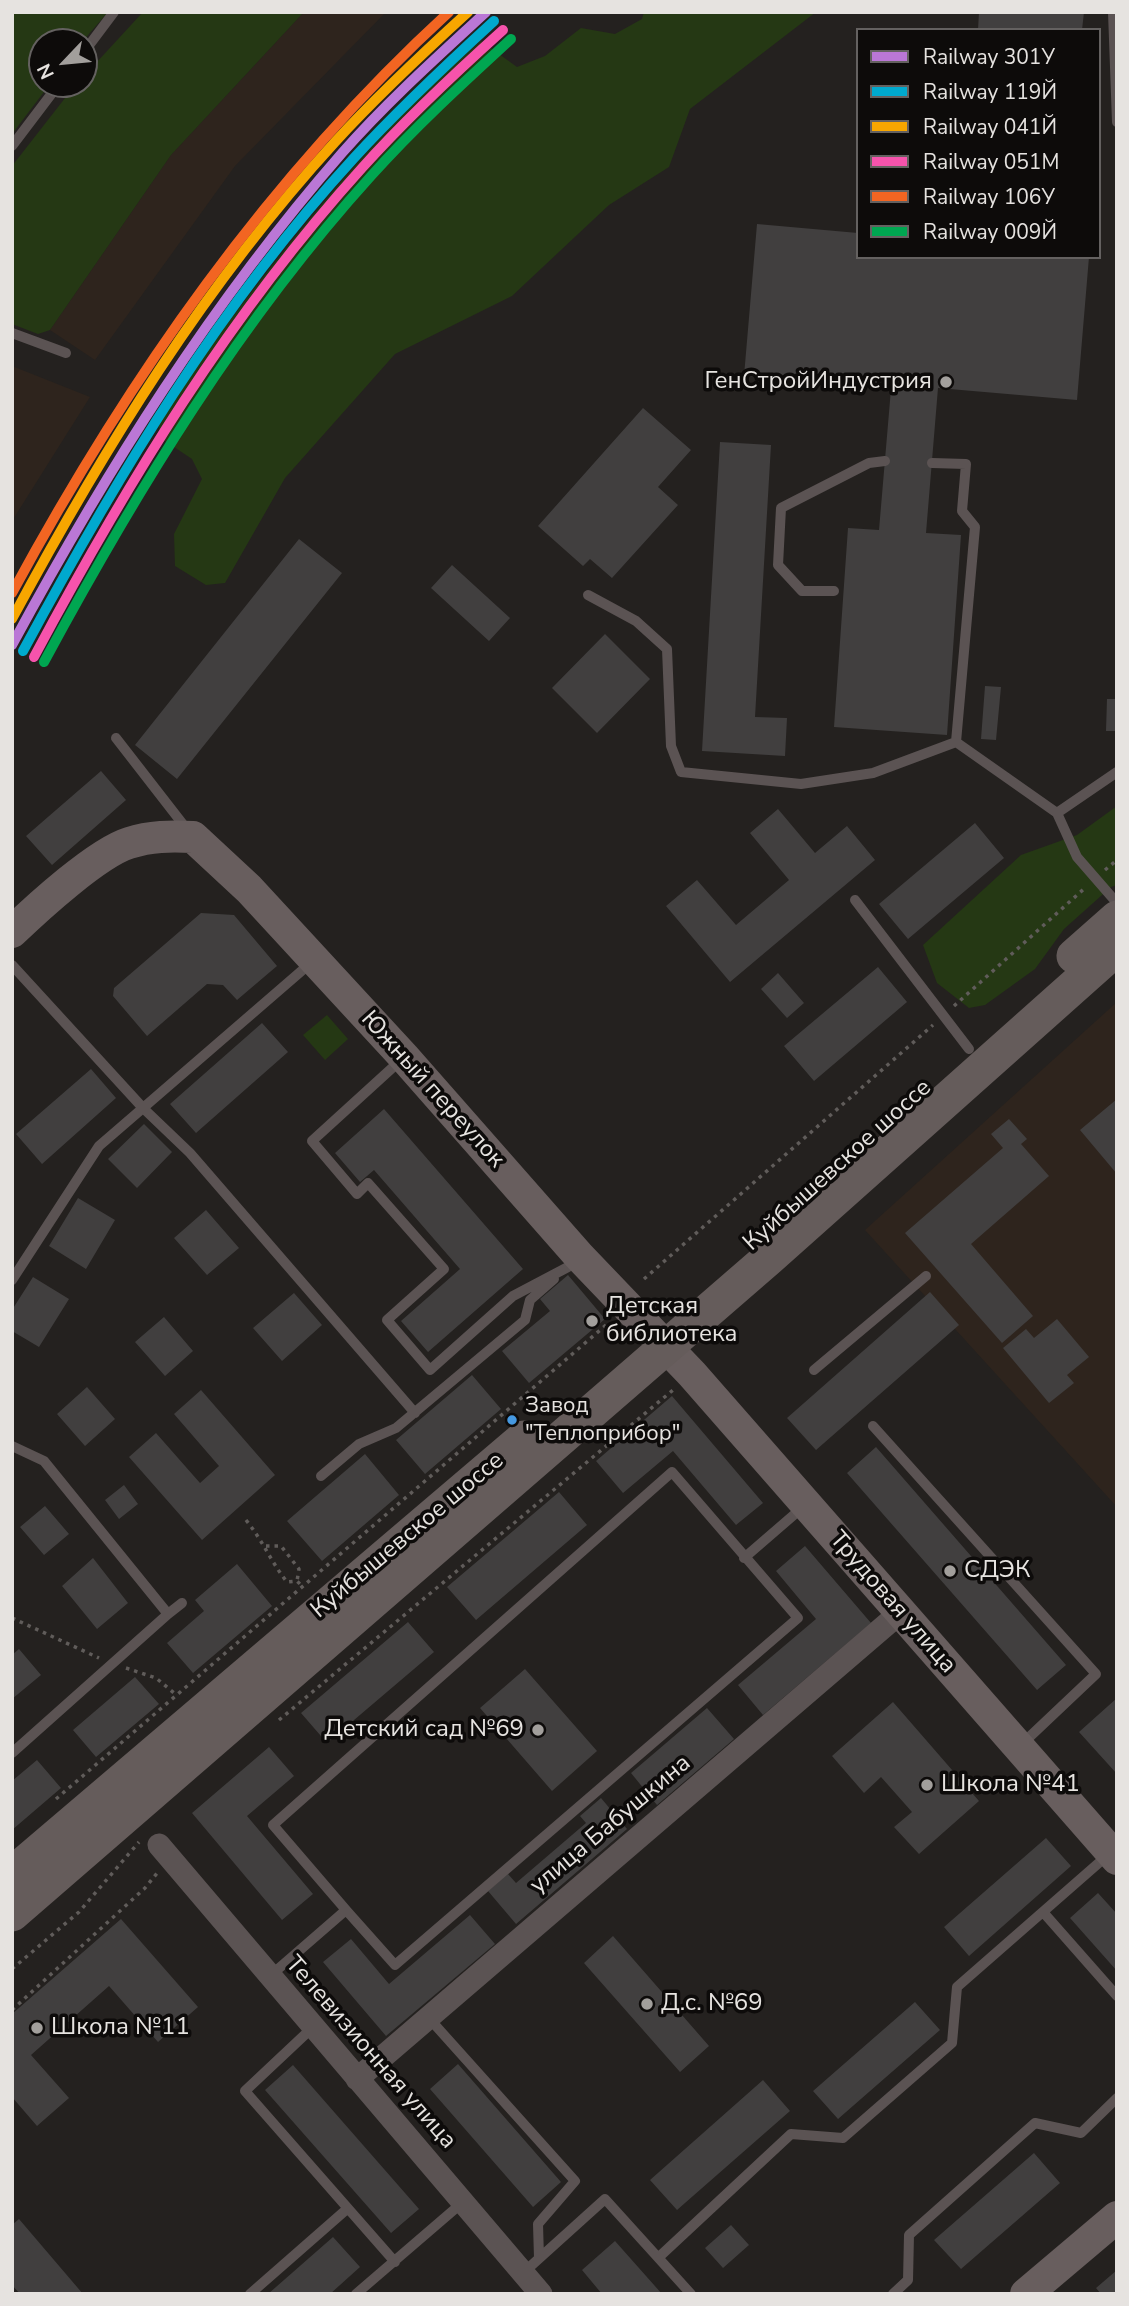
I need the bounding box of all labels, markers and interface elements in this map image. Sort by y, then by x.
north arrow [28,28,98,98]
legend [856,28,1101,259]
text: Railway 301У [923,43,1055,71]
text: N [31,59,61,83]
text: Railway 119Й [923,78,1057,106]
text: Railway 041Й [923,113,1057,141]
text: Railway 051М [923,148,1059,176]
text: Railway 106У [923,183,1055,211]
text: Railway 009Й [923,218,1057,246]
place label: ГенСтройИндустрия [704,368,932,396]
marker: ГенСтройИндустрия [938,374,954,390]
street label: Южный переулок [354,1006,510,1174]
street label: Куйбышевское шоссе [738,1074,938,1258]
place label: Детская библиотека [606,1293,738,1349]
marker: Детская библиотека [584,1313,600,1329]
place label: Завод "Теплоприбор" [525,1394,680,1446]
marker: Завод "Теплоприбор" [505,1413,519,1427]
street label: Куйбышевское шоссе [306,1447,510,1625]
street label: Трудовая улица [822,1526,962,1680]
place label: СДЭК [964,1557,1030,1585]
marker: СДЭК [942,1563,958,1579]
place label: Детский сад №69 [324,1716,524,1744]
marker: Детский сад №69 [530,1722,546,1738]
street label: улица Бабушкина [525,1749,697,1901]
place label: Школа №41 [941,1771,1080,1799]
marker: Школа №41 [919,1777,935,1793]
street label: Телевизионная улица [278,1951,462,2155]
place label: Д.с. №69 [661,1990,763,2018]
marker: Д.с. №69 [639,1996,655,2012]
place label: Школа №11 [51,2014,190,2042]
marker: Школа №11 [29,2020,45,2036]

